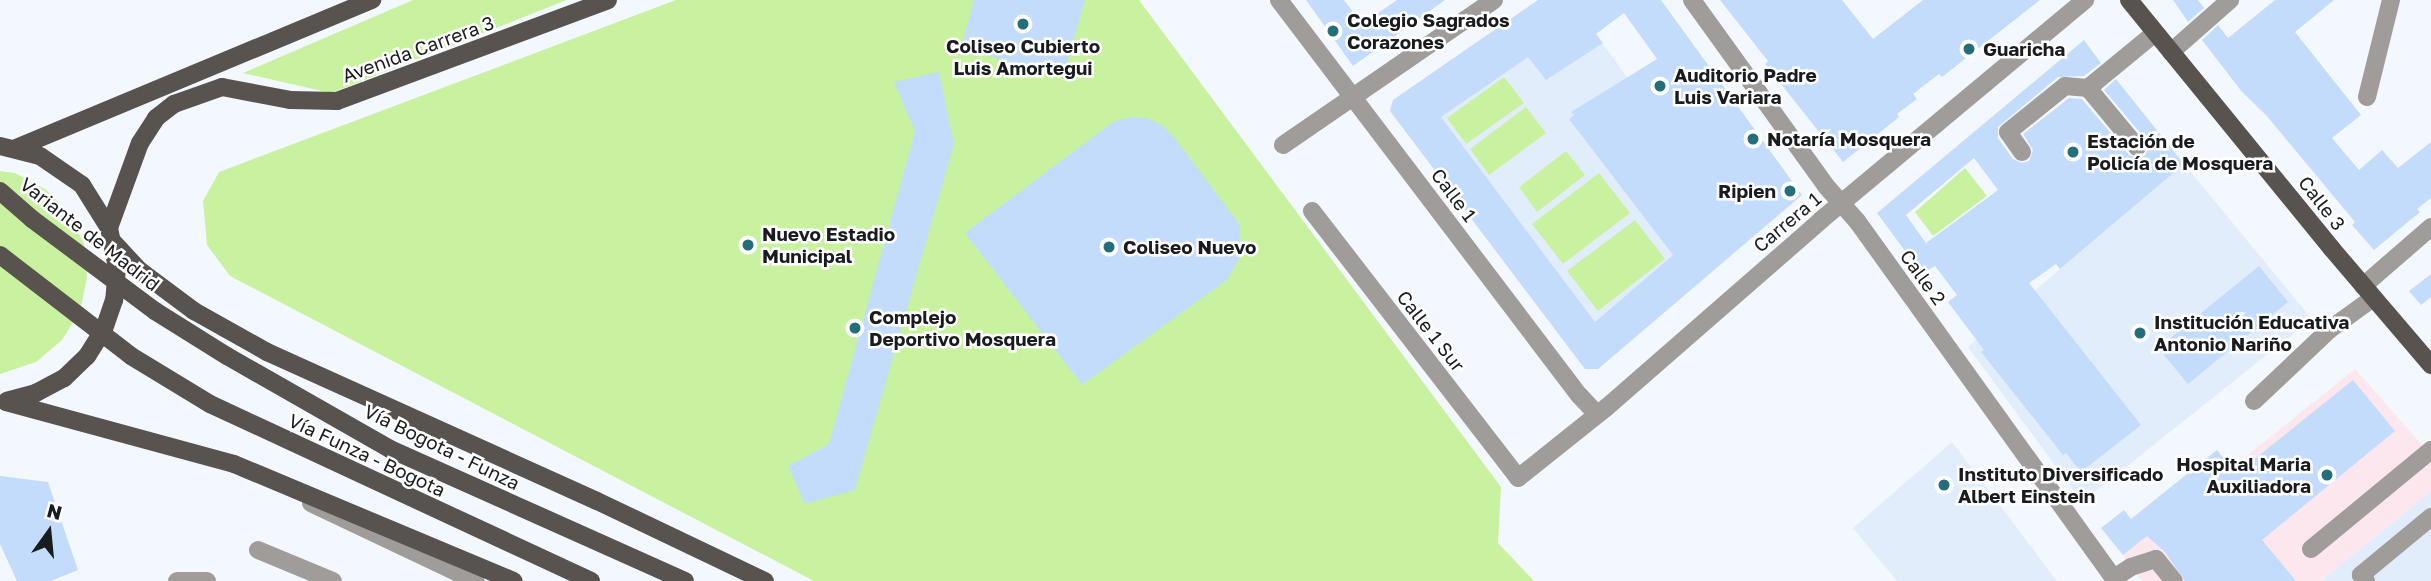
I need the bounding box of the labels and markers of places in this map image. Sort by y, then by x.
place label: Colegio Sagrados Corazones [1347,9,1510,53]
marker: Coliseo Cubierto Luis Amortegui [1015,16,1031,32]
marker: Colegio Sagrados Corazones [1325,23,1341,39]
place label: Coliseo Cubierto Luis Amortegui [946,35,1100,79]
place label: Guaricha [1983,38,2065,60]
marker: Guaricha [1961,41,1977,57]
place label: Auditorio Padre Luis Variara [1674,64,1817,108]
marker: Auditorio Padre Luis Variara [1652,78,1668,94]
place label: Notaría Mosquera [1767,128,1931,150]
place label: Estación de Policía de Mosquera [2087,130,2273,174]
marker: Notaría Mosquera [1745,131,1761,147]
marker: Estación de Policía de Mosquera [2065,144,2081,160]
place label: Ripien [1718,180,1776,202]
marker: Ripien [1782,183,1798,199]
place label: Nuevo Estadio Municipal [762,223,895,267]
place label: Coliseo Nuevo [1123,236,1256,258]
marker: Nuevo Estadio Municipal [740,237,756,253]
marker: Coliseo Nuevo [1101,239,1117,255]
place label: Complejo Deportivo Mosquera [869,306,1056,350]
place label: Institución Educativa Antonio Nariño [2154,311,2349,355]
marker: Complejo Deportivo Mosquera [847,320,863,336]
marker: Institución Educativa Antonio Nariño [2132,325,2148,341]
place label: Hospital Maria Auxiliadora [2176,453,2311,497]
place label: Instituto Diversificado Albert Einstein [1958,463,2163,507]
marker: Hospital Maria Auxiliadora [2317,465,2337,485]
marker: Instituto Diversificado Albert Einstein [1936,477,1952,493]

